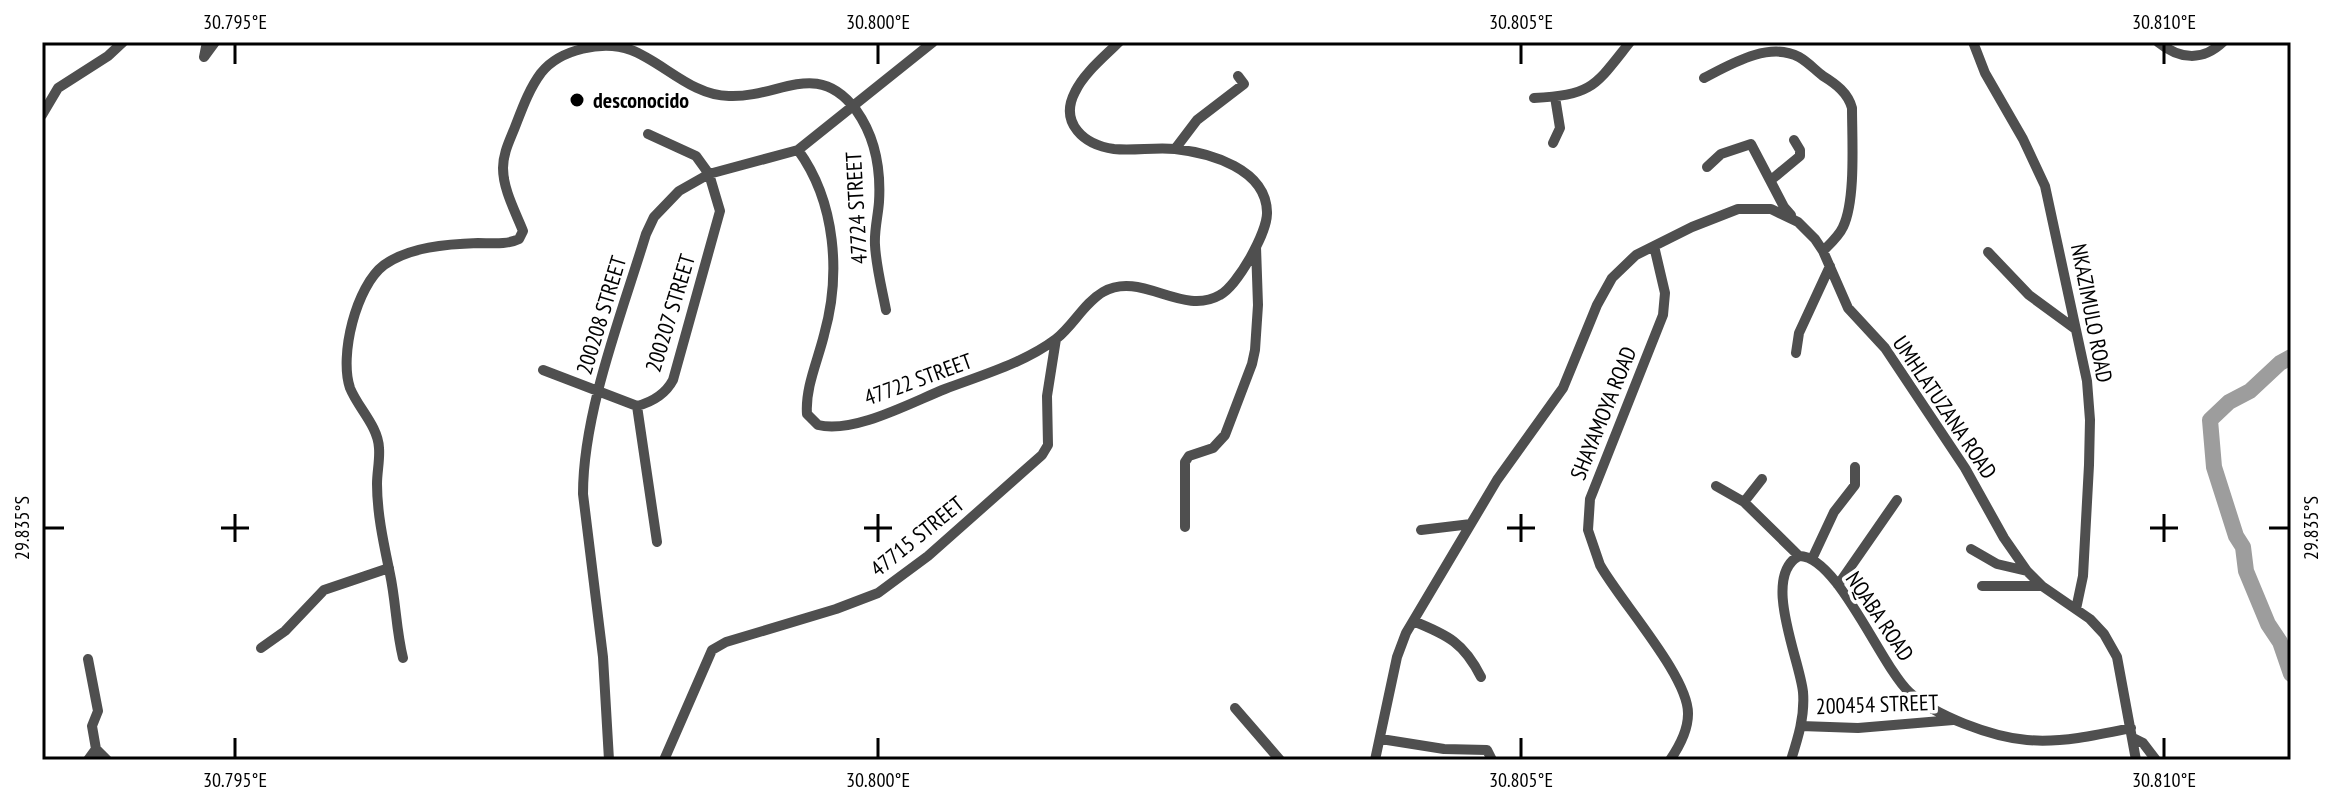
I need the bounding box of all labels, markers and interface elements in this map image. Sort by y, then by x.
text: 30.795°E [203,9,267,35]
text: 30.800°E [846,9,910,35]
text: 30.805°E [1489,9,1553,35]
text: 30.810°E [2132,9,2196,35]
place label: desconocido [593,86,689,114]
marker: desconocido [568,91,586,109]
street label: 47724 STREET [839,151,873,265]
street label: NKAZIMULO ROAD [2065,241,2119,385]
street label: 200207 STREET [639,251,701,375]
street label: 200208 STREET [570,252,632,378]
street label: UMHLATUZANA ROAD [1887,330,2003,484]
street label: SHAYAMOYA ROAD [1564,342,1642,484]
street label: 47722 STREET [860,347,976,411]
street label: 47715 STREET [864,490,970,582]
text: 29.835°S [9,496,35,560]
text: 29.835°S [2298,496,2324,560]
street label: NQABA ROAD [1840,566,1920,666]
street label: 200454 STREET [1815,688,1939,720]
text: 30.795°E [203,767,267,793]
text: 30.800°E [846,767,910,793]
text: 30.805°E [1489,767,1553,793]
text: 30.810°E [2132,767,2196,793]

